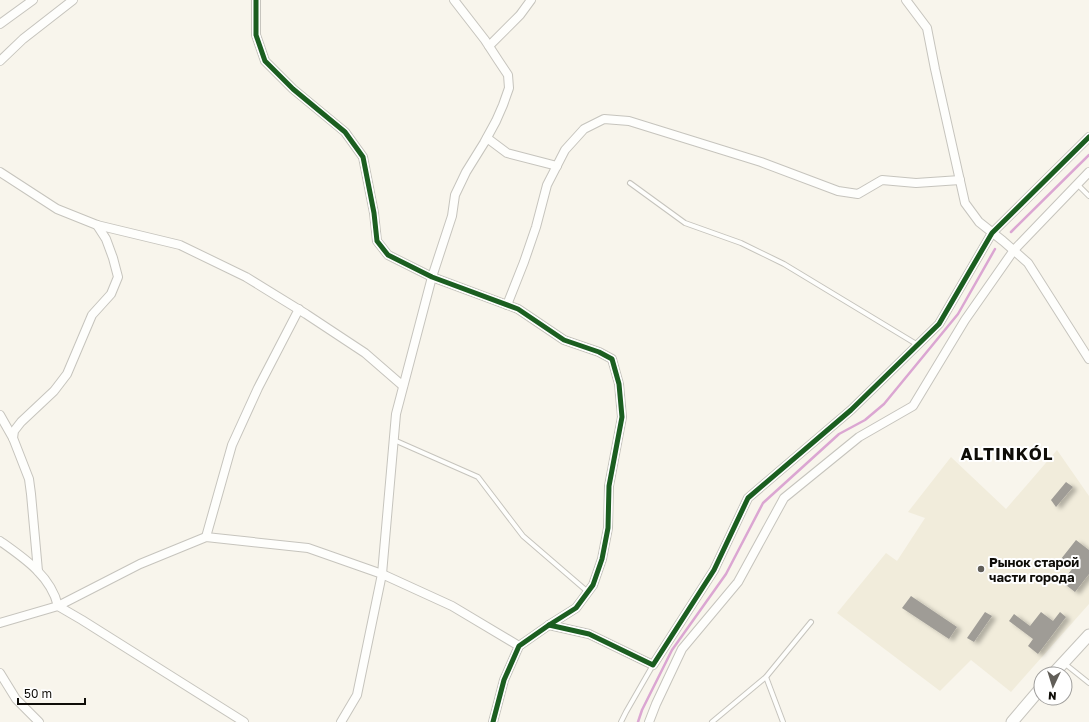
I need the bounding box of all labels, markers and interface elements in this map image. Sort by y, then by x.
district label: ALTINKÓL [961,443,1053,464]
place label: Рынок старой части города [989,554,1079,585]
marker: Рынок старой части города [976,564,986,574]
north arrow [1033,666,1073,706]
scale bar [18,680,85,706]
text: 50 m [24,686,52,701]
text: N [1048,690,1057,703]

